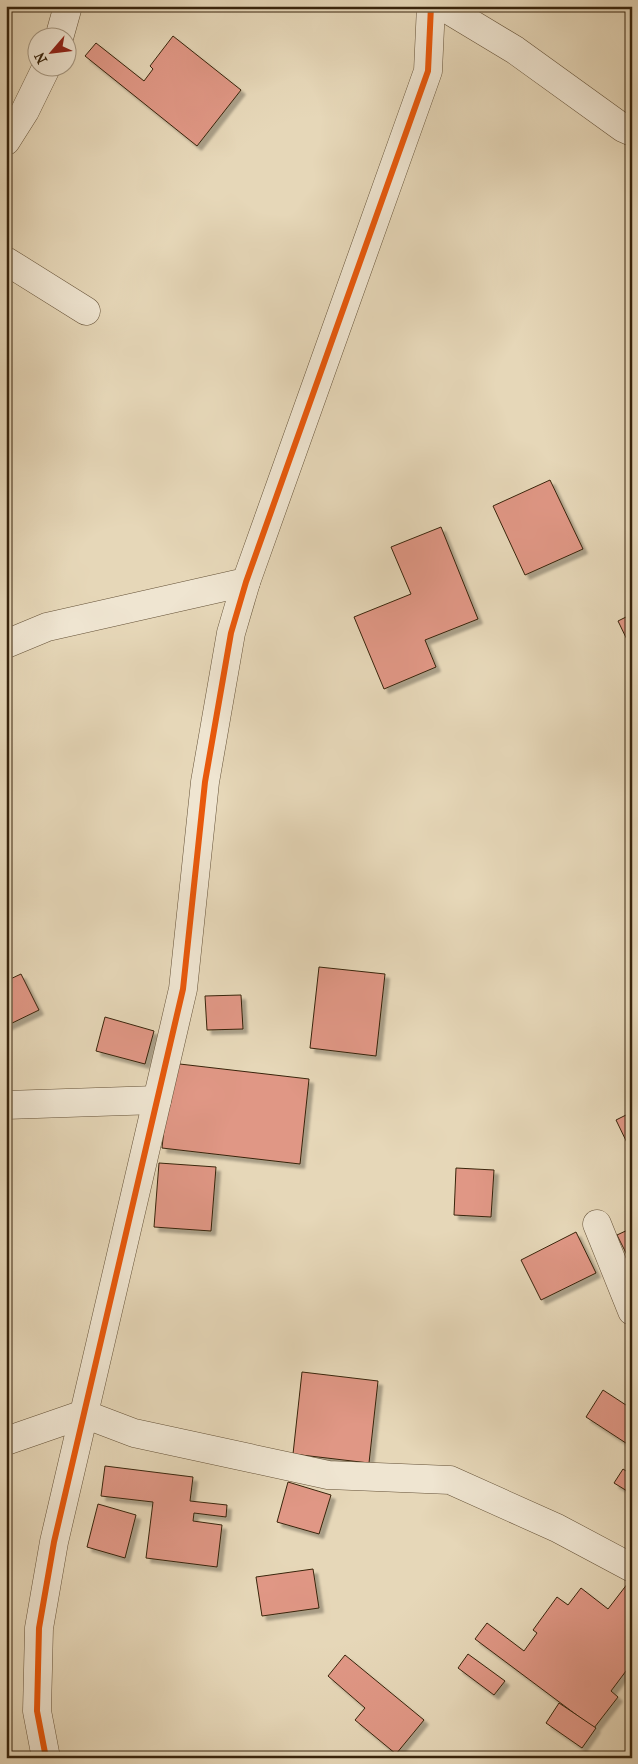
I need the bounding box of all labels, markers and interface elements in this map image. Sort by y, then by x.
north arrow [28,28,78,78]
text: N [31,49,51,67]

